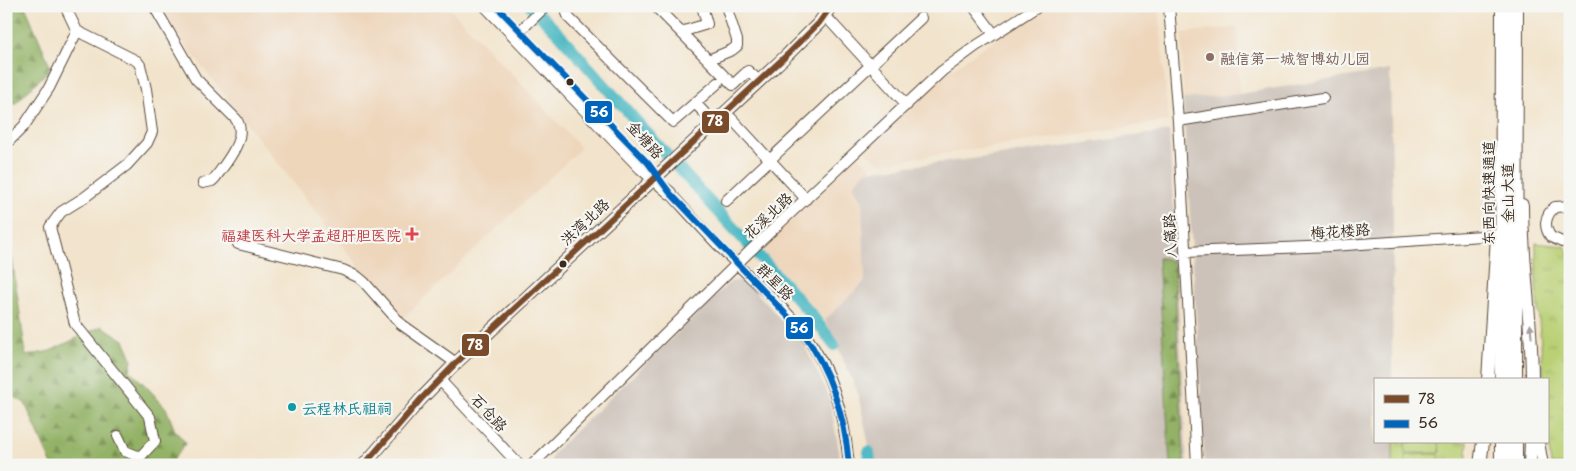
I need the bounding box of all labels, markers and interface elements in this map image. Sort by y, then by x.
place label: 融信第一城智博幼儿园 [1220,46,1370,69]
marker: 融信第一城智博幼儿园 [1204,51,1216,63]
unlabelled marker [565,77,575,87]
line badge: 56 [584,100,613,124]
text: 56 [590,101,609,122]
line badge: 78 [701,110,730,134]
text: 78 [707,110,724,131]
street label: 金塘路 [622,115,670,163]
street label: 东西向快速通道 [1476,140,1499,246]
street label: 金山大道 [1495,163,1518,223]
street label: 花溪北路 [737,186,797,244]
street label: 洪湾北路 [554,192,614,250]
street label: 八箴路 [1156,213,1182,259]
street label: 梅花楼路 [1309,216,1371,244]
place label: 福建医科大学孟超肝胆医院 [221,223,401,246]
marker: 福建医科大学孟超肝胆医院 [405,227,419,241]
street label: 群星路 [752,257,800,305]
unlabelled marker [558,259,568,269]
line badge: 56 [785,316,814,340]
text: 56 [790,317,809,338]
one-way arrow [1526,323,1534,339]
line badge: 78 [461,333,490,357]
text: 78 [467,334,484,355]
legend [1374,378,1548,444]
text: 78 [1418,386,1436,409]
street label: 石仓路 [466,388,514,436]
place label: 云程林氏祖祠 [302,396,392,419]
marker: 云程林氏祖祠 [286,401,298,413]
text: 56 [1418,410,1438,433]

